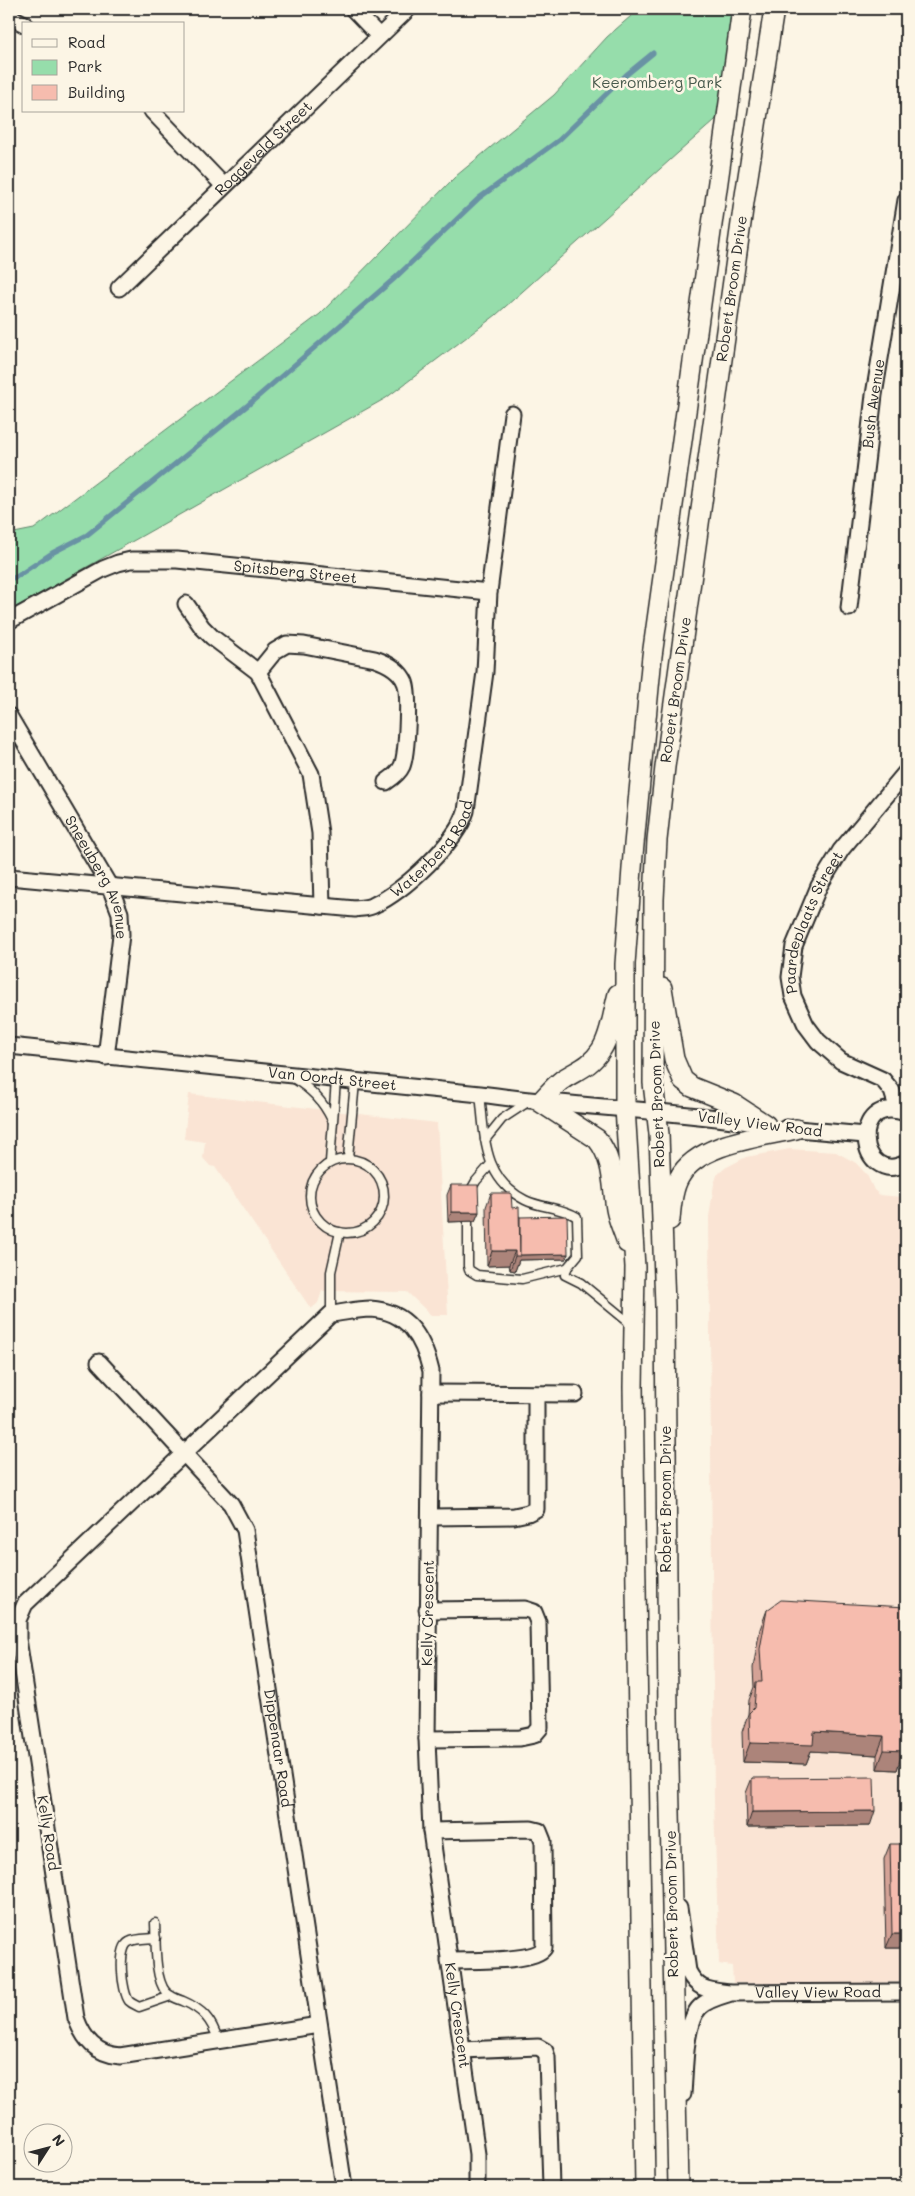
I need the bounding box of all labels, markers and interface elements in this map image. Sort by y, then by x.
legend [22,22,185,112]
text: Road [68,32,105,52]
text: Park [68,56,102,76]
park label: Keeromberg Park [592,72,722,92]
text: Building [68,82,125,102]
street label: Roggeveld Street [210,96,316,199]
street label: Robert Broom Drive [711,214,751,363]
street label: Bush Avenue [857,357,889,449]
street label: Spitsberg Street [233,555,358,587]
street label: Robert Broom Drive [655,615,695,764]
street label: Waterberg Road [386,799,476,902]
street label: Sneeuberg Avenue [61,811,132,940]
street label: Paardeplaats Street [779,847,847,995]
street label: Robert Broom Drive [643,1020,669,1168]
street label: Van Oordt Street [267,1061,398,1094]
street label: Valley View Road [696,1105,824,1141]
street label: Robert Broom Drive [655,1425,675,1573]
street label: Kelly Crescent [416,1560,438,1666]
street label: Dippenaar Road [260,1687,298,1809]
street label: Kelly Road [33,1794,65,1872]
street label: Robert Broom Drive [660,1830,682,1978]
street label: Kelly Crescent [441,1961,476,2069]
street label: Valley View Road [755,1981,881,2002]
north arrow [22,2124,72,2174]
text: N [48,2130,70,2150]

